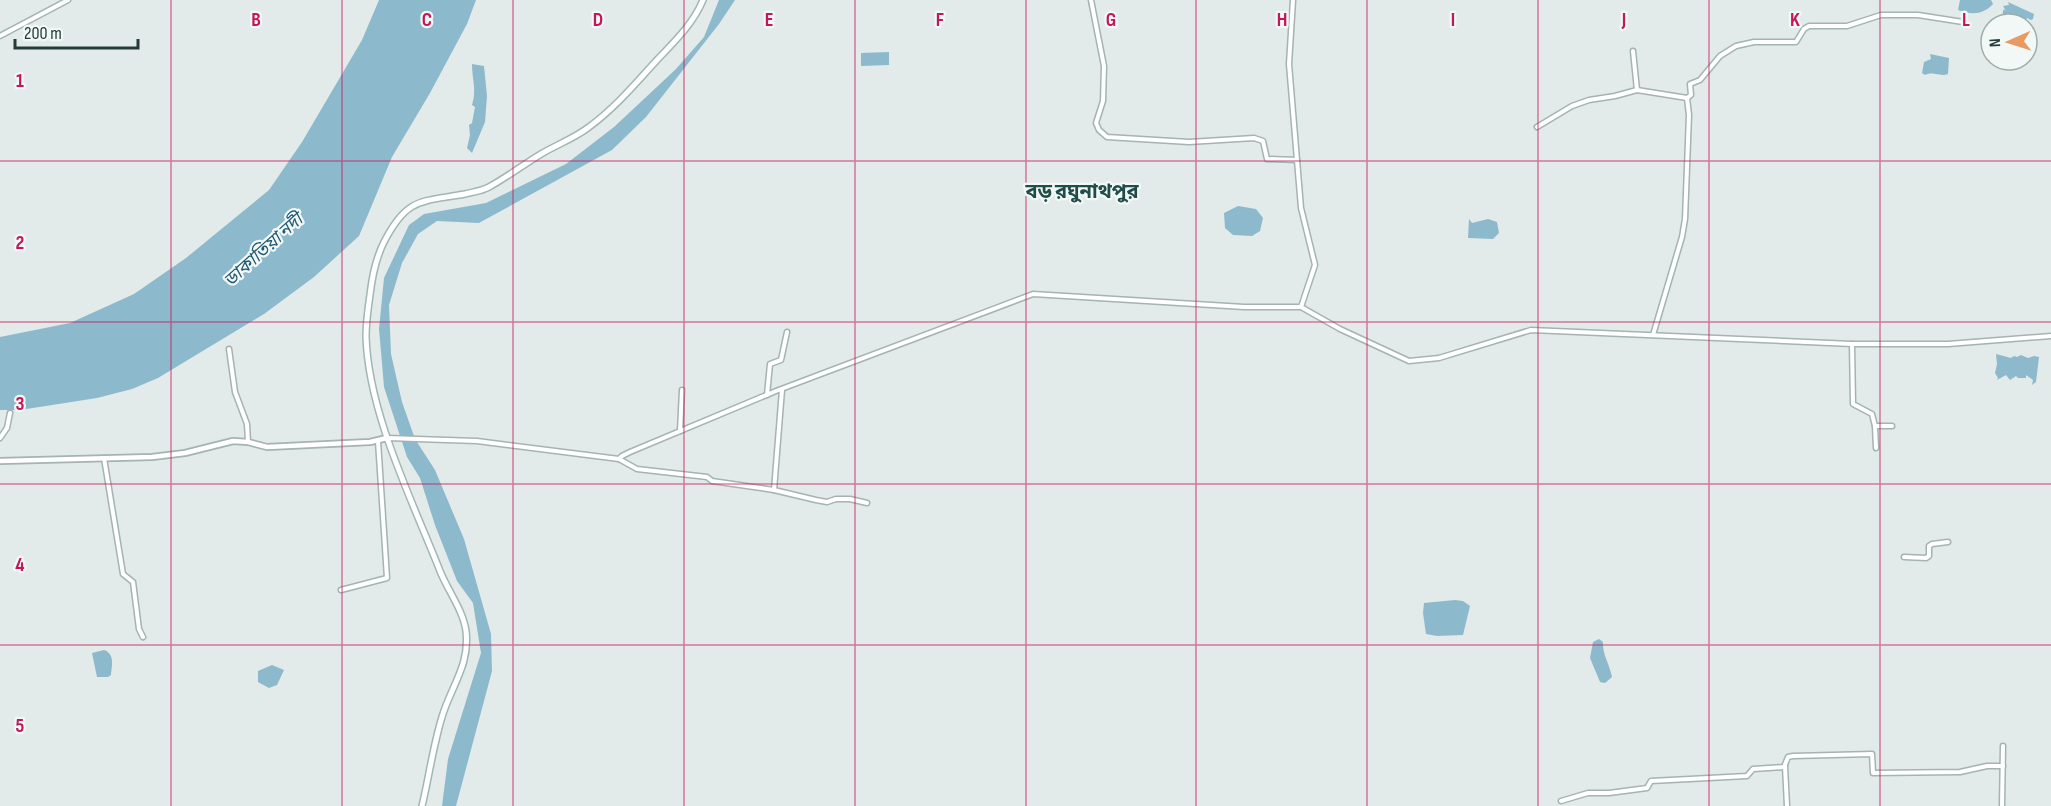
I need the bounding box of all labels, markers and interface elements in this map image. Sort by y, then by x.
text: B [251,8,261,32]
text: C [422,8,432,32]
text: D [593,8,603,32]
text: E [765,8,773,32]
text: F [936,8,944,32]
text: G [1106,8,1116,32]
text: H [1277,8,1287,32]
text: I [1451,8,1455,32]
text: J [1621,8,1626,32]
text: K [1790,8,1800,32]
text: L [1962,8,1970,32]
scale bar [15,12,138,50]
north arrow [1979,12,2039,72]
text: 200 m [24,23,62,44]
text: N [1986,38,2005,47]
text: 1 [16,69,24,93]
district label: বড় রঘুনাথপুর [1024,180,1139,204]
water label: ডাকাতিয়া নদী [219,207,309,291]
text: 2 [16,231,24,255]
text: 3 [16,392,25,416]
text: 4 [15,553,25,577]
text: 5 [16,714,25,738]

